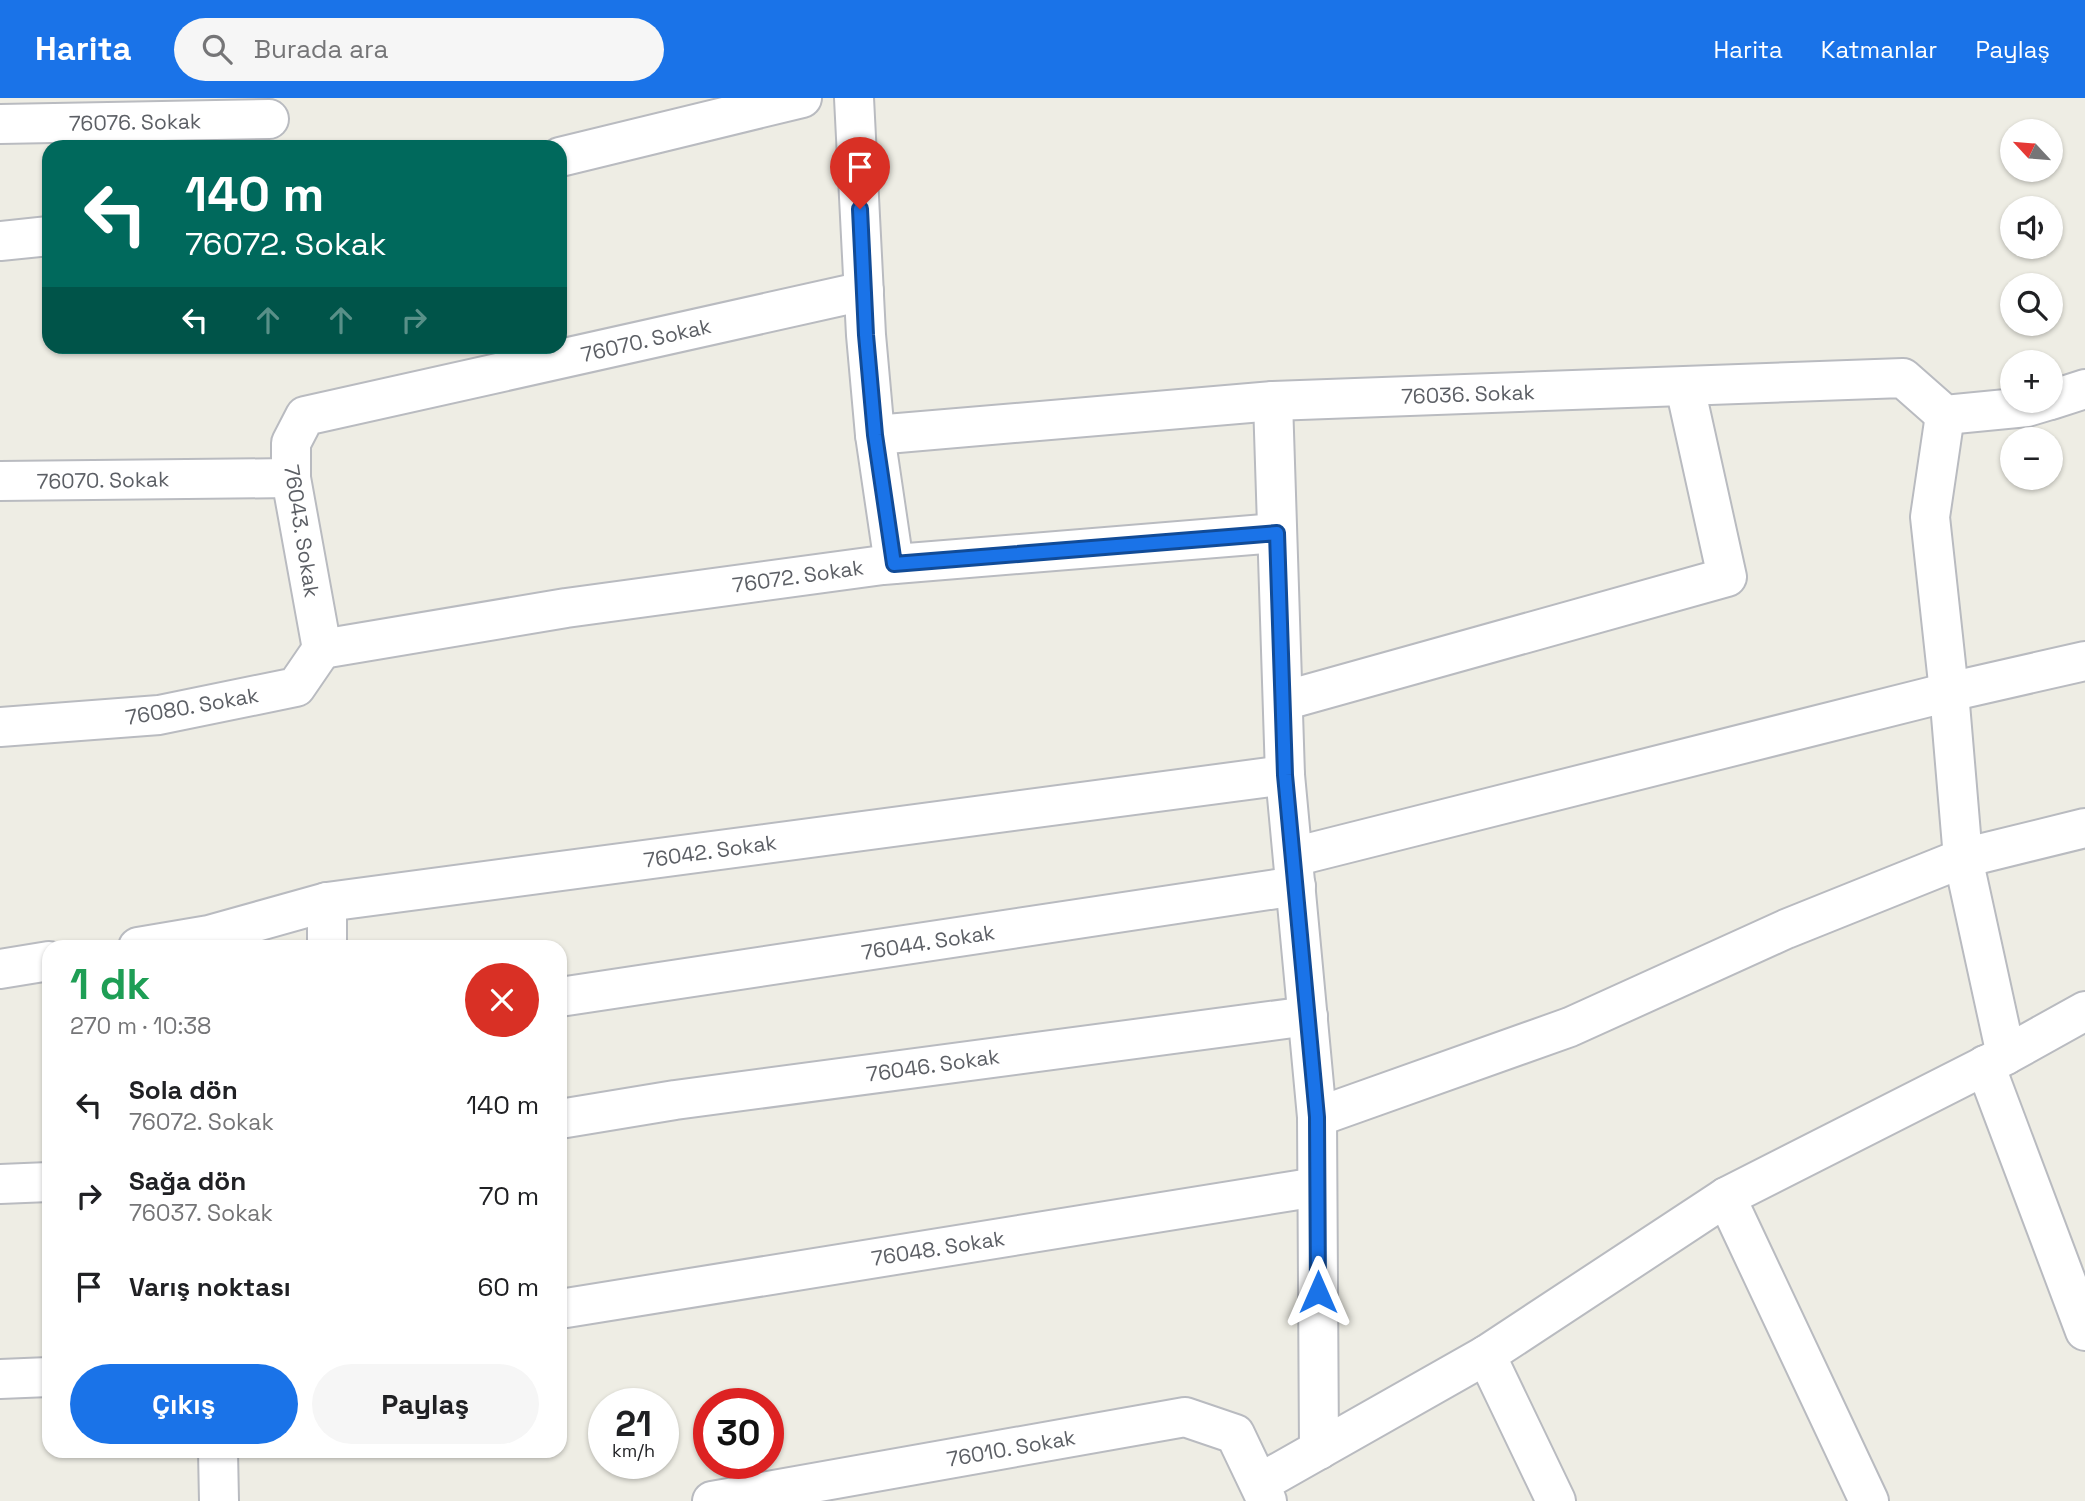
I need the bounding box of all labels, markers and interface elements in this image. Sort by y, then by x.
search box [174,18,664,81]
text: Harita [35,28,132,70]
icon: search [198,30,236,68]
text: Burada ara [254,32,388,66]
text: Harita [1714,34,1783,65]
text: Katmanlar [1821,34,1937,65]
text: Paylaş [1975,34,2050,65]
street label: 76076. Sokak [69,107,201,137]
north arrow [2000,119,2063,182]
map controls [2000,119,2063,490]
pin [830,137,890,209]
icon: arrive [841,148,879,186]
text: 140 m [185,163,324,225]
icon: left [70,168,161,259]
button: sound [2000,196,2063,259]
text: 76072. Sokak [185,224,386,264]
button: search [2000,273,2063,336]
icon: left [176,301,214,339]
icon: ahead [249,301,287,339]
icon: ahead [322,301,360,339]
icon: right [395,301,433,339]
street label: 76070. Sokak [578,312,714,368]
button: + [2000,350,2063,413]
street label: 76036. Sokak [1401,378,1535,410]
button: − [2000,427,2063,490]
street label: 76043. Sokak [278,463,326,599]
street label: 76070. Sokak [36,465,170,495]
street label: 76072. Sokak [731,553,865,599]
street label: 76080. Sokak [123,681,261,731]
street label: 76042. Sokak [642,828,778,874]
street label: 76044. Sokak [859,918,997,966]
text: 1 dk [70,958,150,1011]
button: close [465,963,539,1037]
text: 270 m · 10:38 [70,1011,211,1041]
street label: 76046. Sokak [865,1042,1001,1088]
text: Sola dön [129,1073,238,1107]
icon: left [70,1086,108,1124]
text: 140 m [466,1088,539,1122]
text: 76072. Sokak [129,1107,274,1137]
text: Sağa dön [129,1164,246,1198]
icon: right [70,1177,108,1215]
text: 70 m [479,1179,539,1213]
text: 76037. Sokak [129,1198,273,1228]
street label: 76048. Sokak [869,1224,1007,1272]
position arrow [1281,1255,1355,1329]
icon: arrive [70,1268,108,1306]
text: Varış noktası [129,1270,291,1304]
text: 60 m [477,1270,539,1304]
button: Çıkış [70,1364,298,1444]
button: Paylaş [312,1364,539,1444]
speed limit sign: 30 [693,1388,784,1479]
text: 21 [615,1402,652,1446]
street label: 76010. Sokak [945,1423,1077,1473]
text: km/h [612,1439,655,1462]

